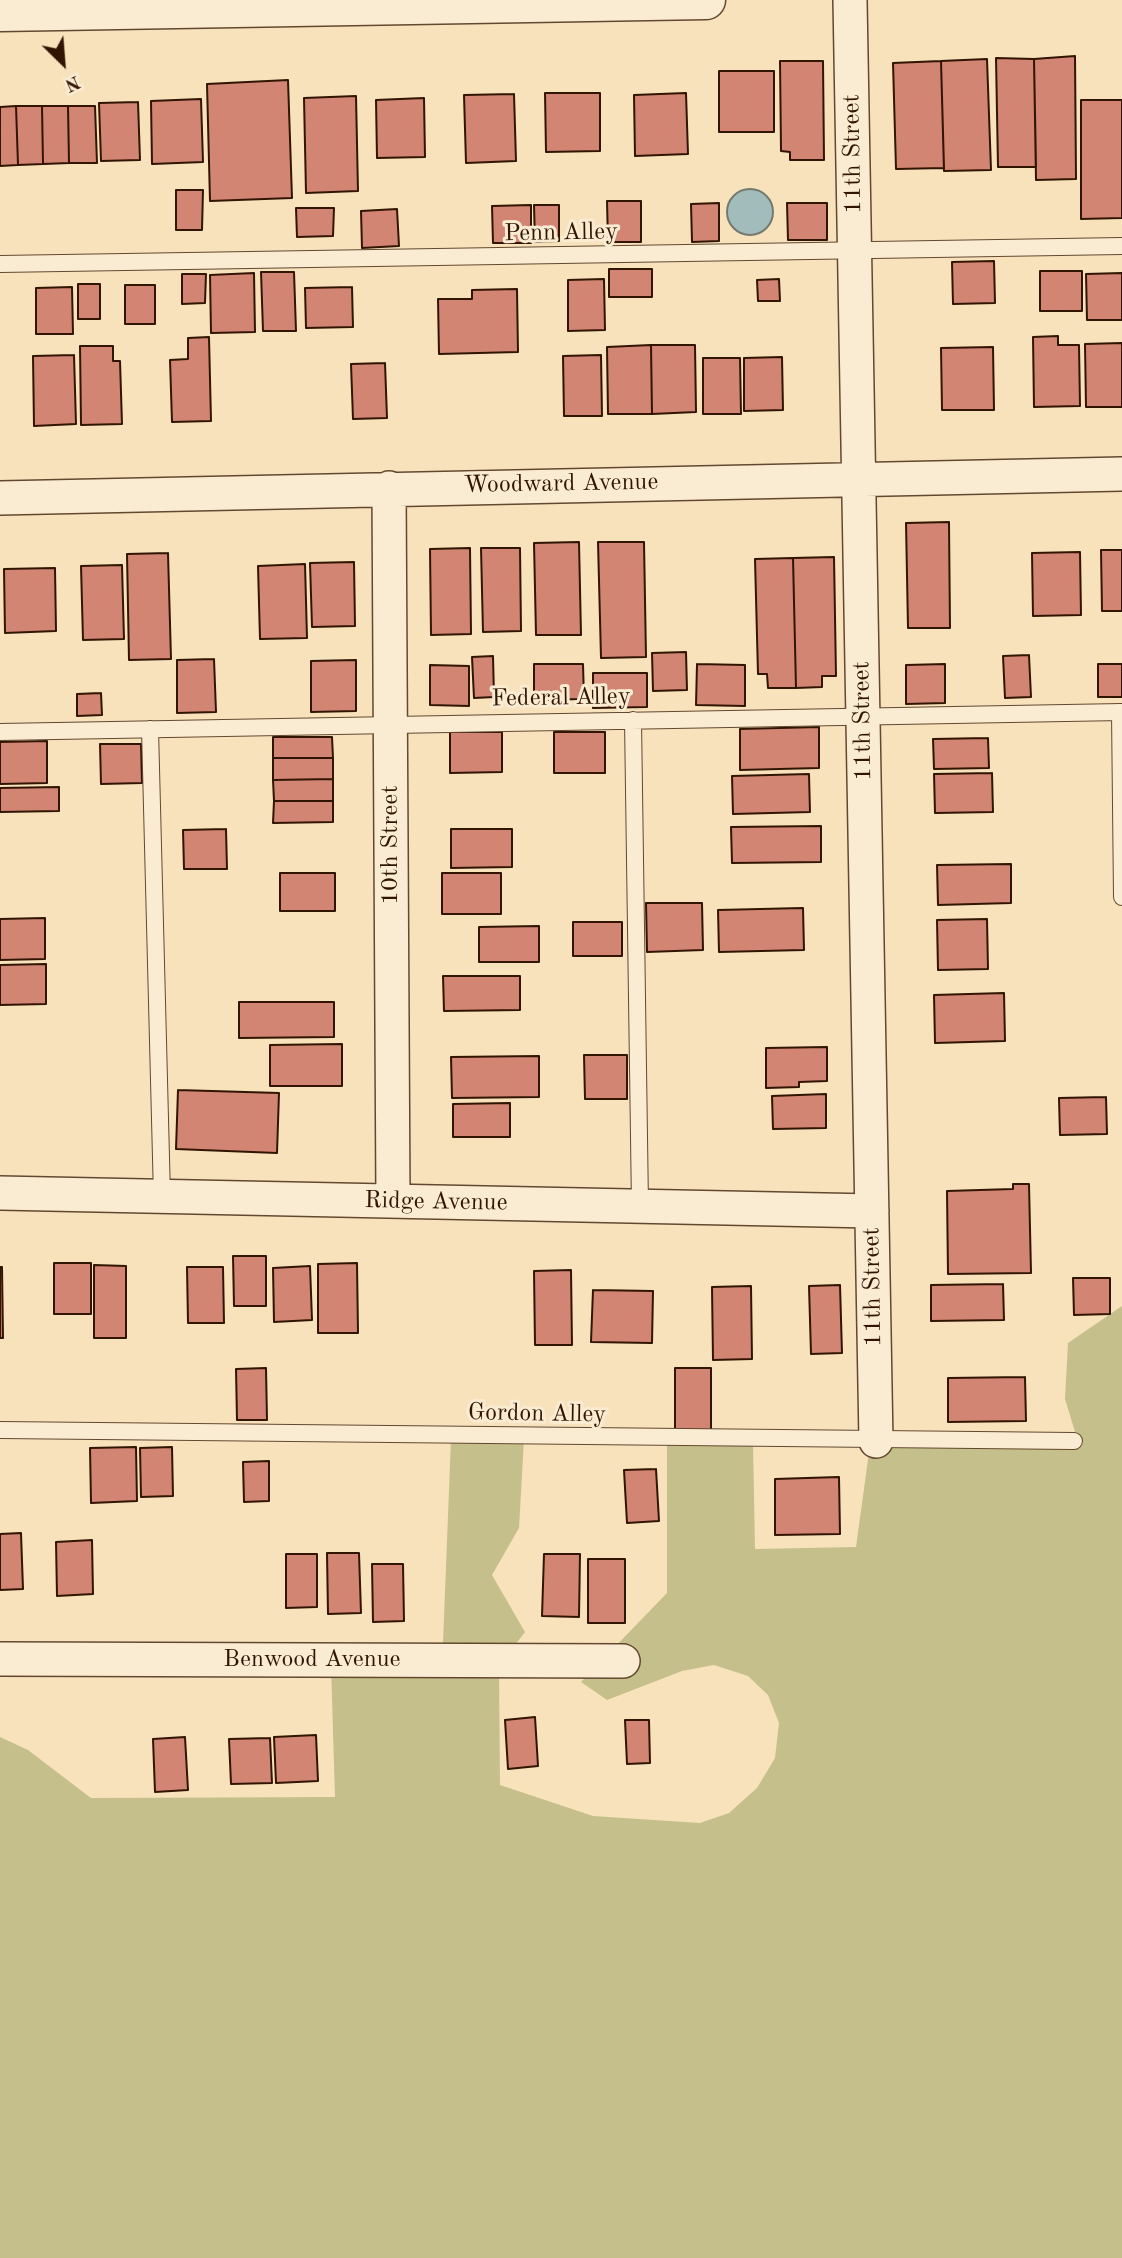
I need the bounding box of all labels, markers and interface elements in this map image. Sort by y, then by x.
north arrow [28,28,98,98]
text: N [61,71,83,94]
street label: 11th Street [838,94,868,214]
street label: Penn Alley [504,218,618,248]
street label: Woodward Avenue [463,468,659,500]
street label: 11th Street [848,661,878,781]
street label: Federal Alley [491,682,631,714]
street label: 10th Street [377,785,405,905]
street label: Ridge Avenue [364,1186,508,1218]
street label: 11th Street [858,1227,888,1347]
street label: Gordon Alley [468,1398,606,1430]
street label: Benwood Avenue [223,1646,401,1674]

